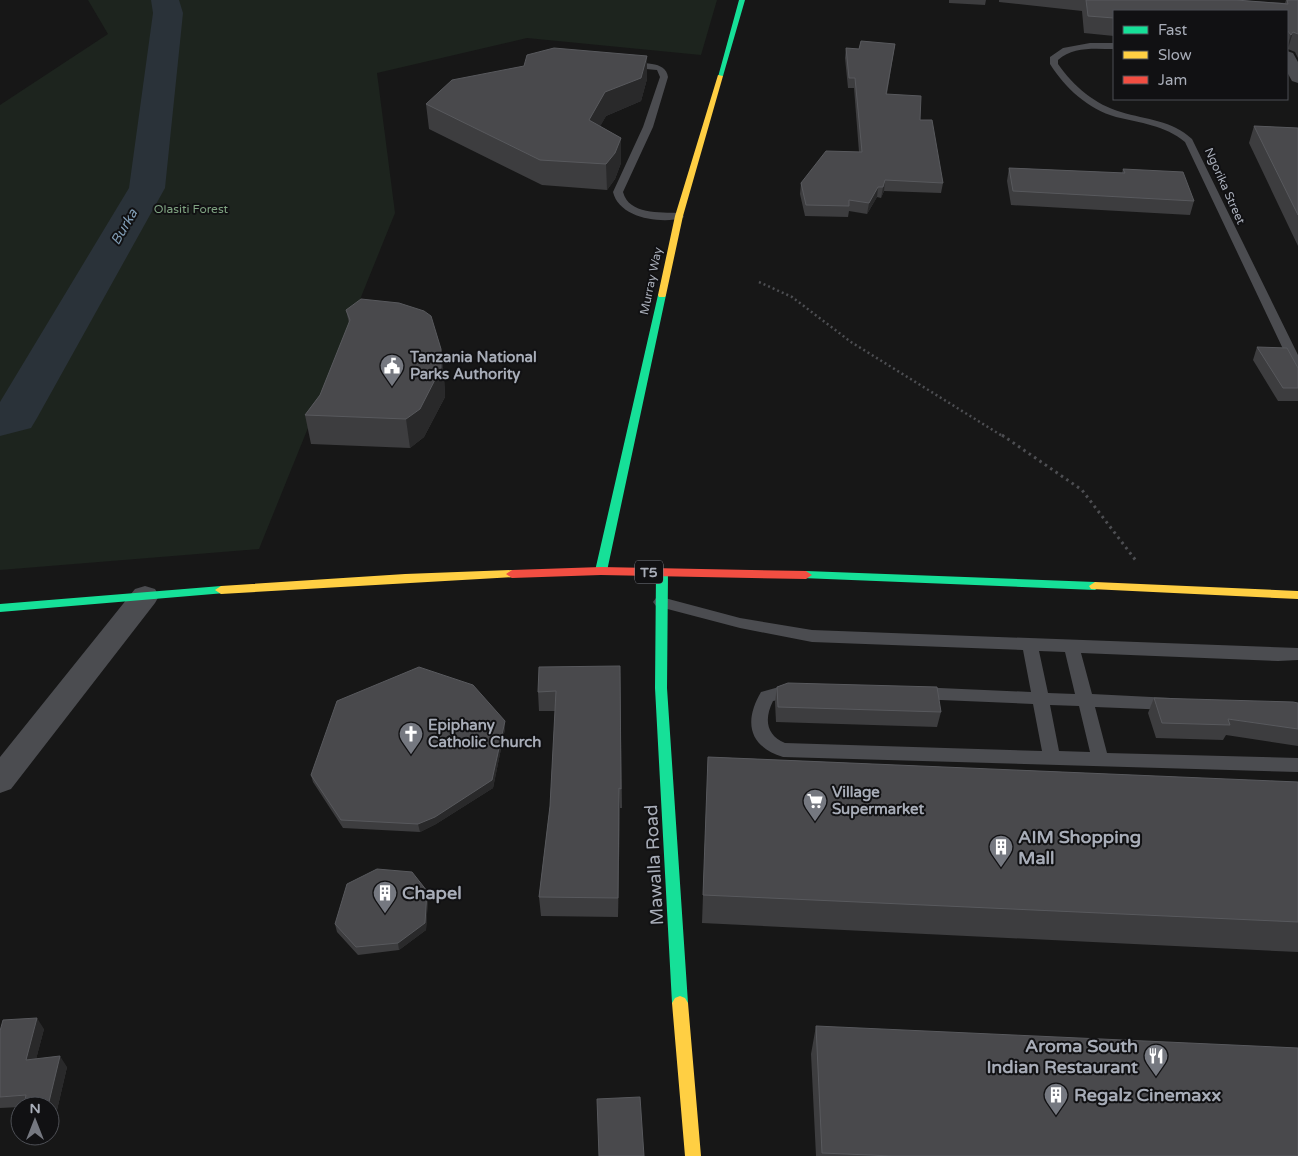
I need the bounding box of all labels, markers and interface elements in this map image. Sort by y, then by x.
legend [1113,10,1288,100]
text: Fast [1158,21,1188,39]
text: Slow [1158,46,1192,64]
text: Jam [1158,71,1187,89]
street label: Ngorika Street [1202,145,1248,227]
park label: Olasiti Forest [154,202,229,216]
water label: Burka [107,205,142,248]
street label: Murray Way [637,245,665,316]
place label: Tanzania National Parks Authority [409,348,537,384]
public building icon: Tanzania National Parks Authority [379,353,405,387]
road number: T5 [635,560,663,584]
place label: Epiphany Catholic Church [428,716,541,751]
church icon: Epiphany Catholic Church [398,721,424,755]
place label: Village Supermarket [832,783,924,819]
supermarket icon: Village Supermarket [802,788,828,822]
street label: Mawalla Road [640,804,668,926]
place label: AIM Shopping Mall [1018,826,1141,869]
building icon: AIM Shopping Mall [988,834,1014,868]
building icon: Chapel [372,880,398,914]
place label: Chapel [402,882,462,904]
place label: Aroma South Indian Restaurant [986,1035,1138,1078]
restaurant icon: Aroma South Indian Restaurant [1143,1043,1169,1077]
building icon: Regalz Cinemaxx [1043,1082,1069,1116]
place label: Regalz Cinemaxx [1074,1084,1221,1106]
north arrow [10,1096,60,1146]
text: N [29,1100,41,1117]

